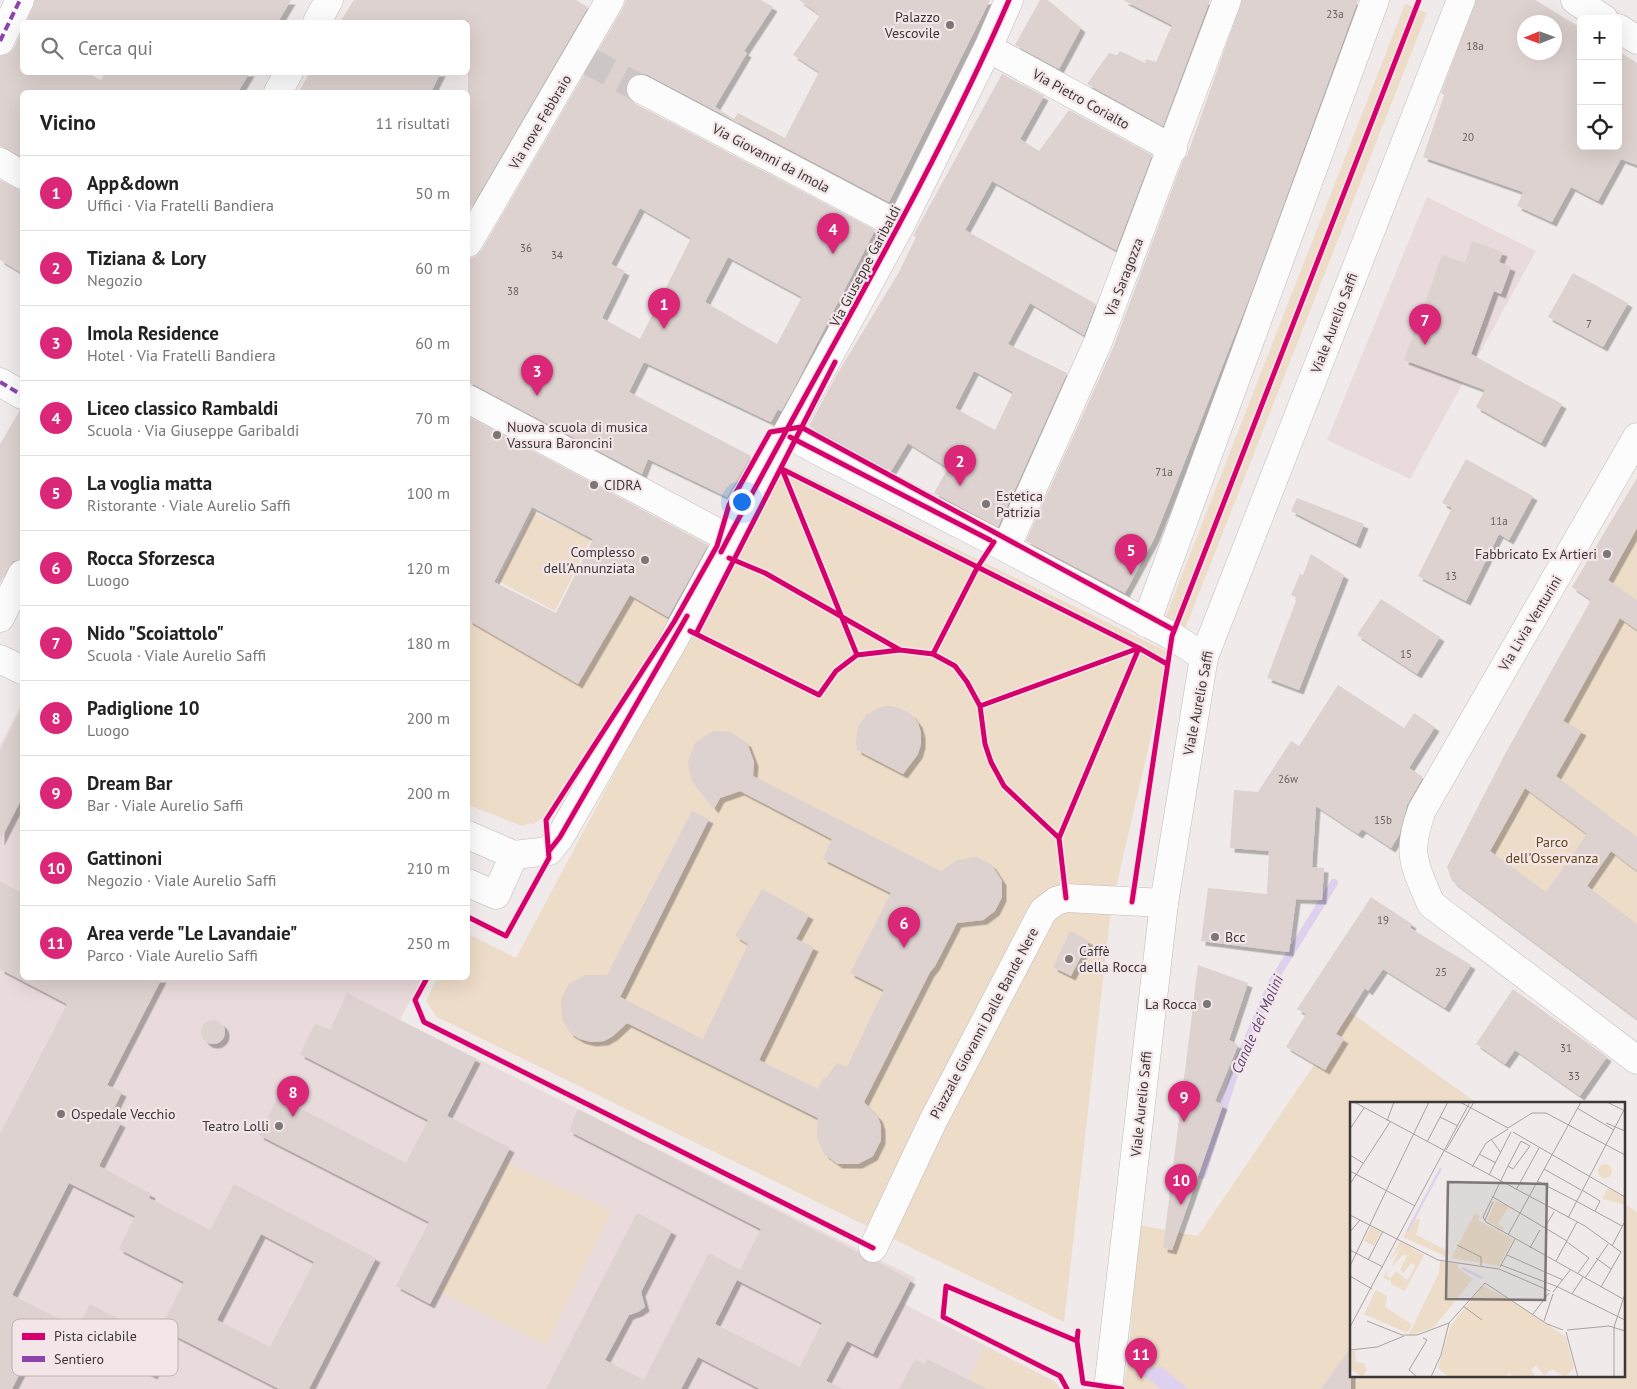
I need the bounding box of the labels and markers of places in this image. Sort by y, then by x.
place label: Palazzo Vescovile [884,8,940,42]
marker: Palazzo Vescovile [944,19,956,31]
pin: 4 [817,213,849,254]
pin: 1 [648,288,680,329]
pin: 7 [1409,304,1441,345]
pin: 3 [521,355,553,396]
place label: Nuova scuola di musica Vassura Baroncini [506,418,648,452]
marker: Nuova scuola di musica Vassura Baroncini [491,429,503,441]
pin: 2 [944,445,976,486]
place label: CIDRA [604,476,642,494]
marker: CIDRA [588,479,600,491]
place label: Estetica Patrizia [996,487,1043,521]
marker: Estetica Patrizia [980,498,992,510]
pin: 5 [1115,534,1147,575]
place label: Complesso dell'Annunziata [543,543,635,577]
place label: Fabbricato Ex Artieri [1475,545,1597,563]
marker: Fabbricato Ex Artieri [1601,548,1613,560]
marker: Complesso dell'Annunziata [639,554,651,566]
pin: 6 [888,907,920,948]
place label: Bcc [1225,928,1245,946]
marker: Bcc [1209,931,1221,943]
place label: Caffè della Rocca [1079,942,1147,976]
marker: Caffè della Rocca [1063,953,1075,965]
place label: La Rocca [1145,995,1197,1013]
marker: La Rocca [1201,998,1213,1010]
pin: 8 [277,1076,309,1117]
pin: 9 [1168,1081,1200,1122]
place label: Ospedale Vecchio [71,1105,175,1123]
marker: Ospedale Vecchio [55,1108,67,1120]
place label: Teatro Lolli [202,1117,269,1135]
marker: Teatro Lolli [273,1120,285,1132]
pin: 10 [1165,1164,1197,1205]
pin: 11 [1125,1338,1157,1379]

